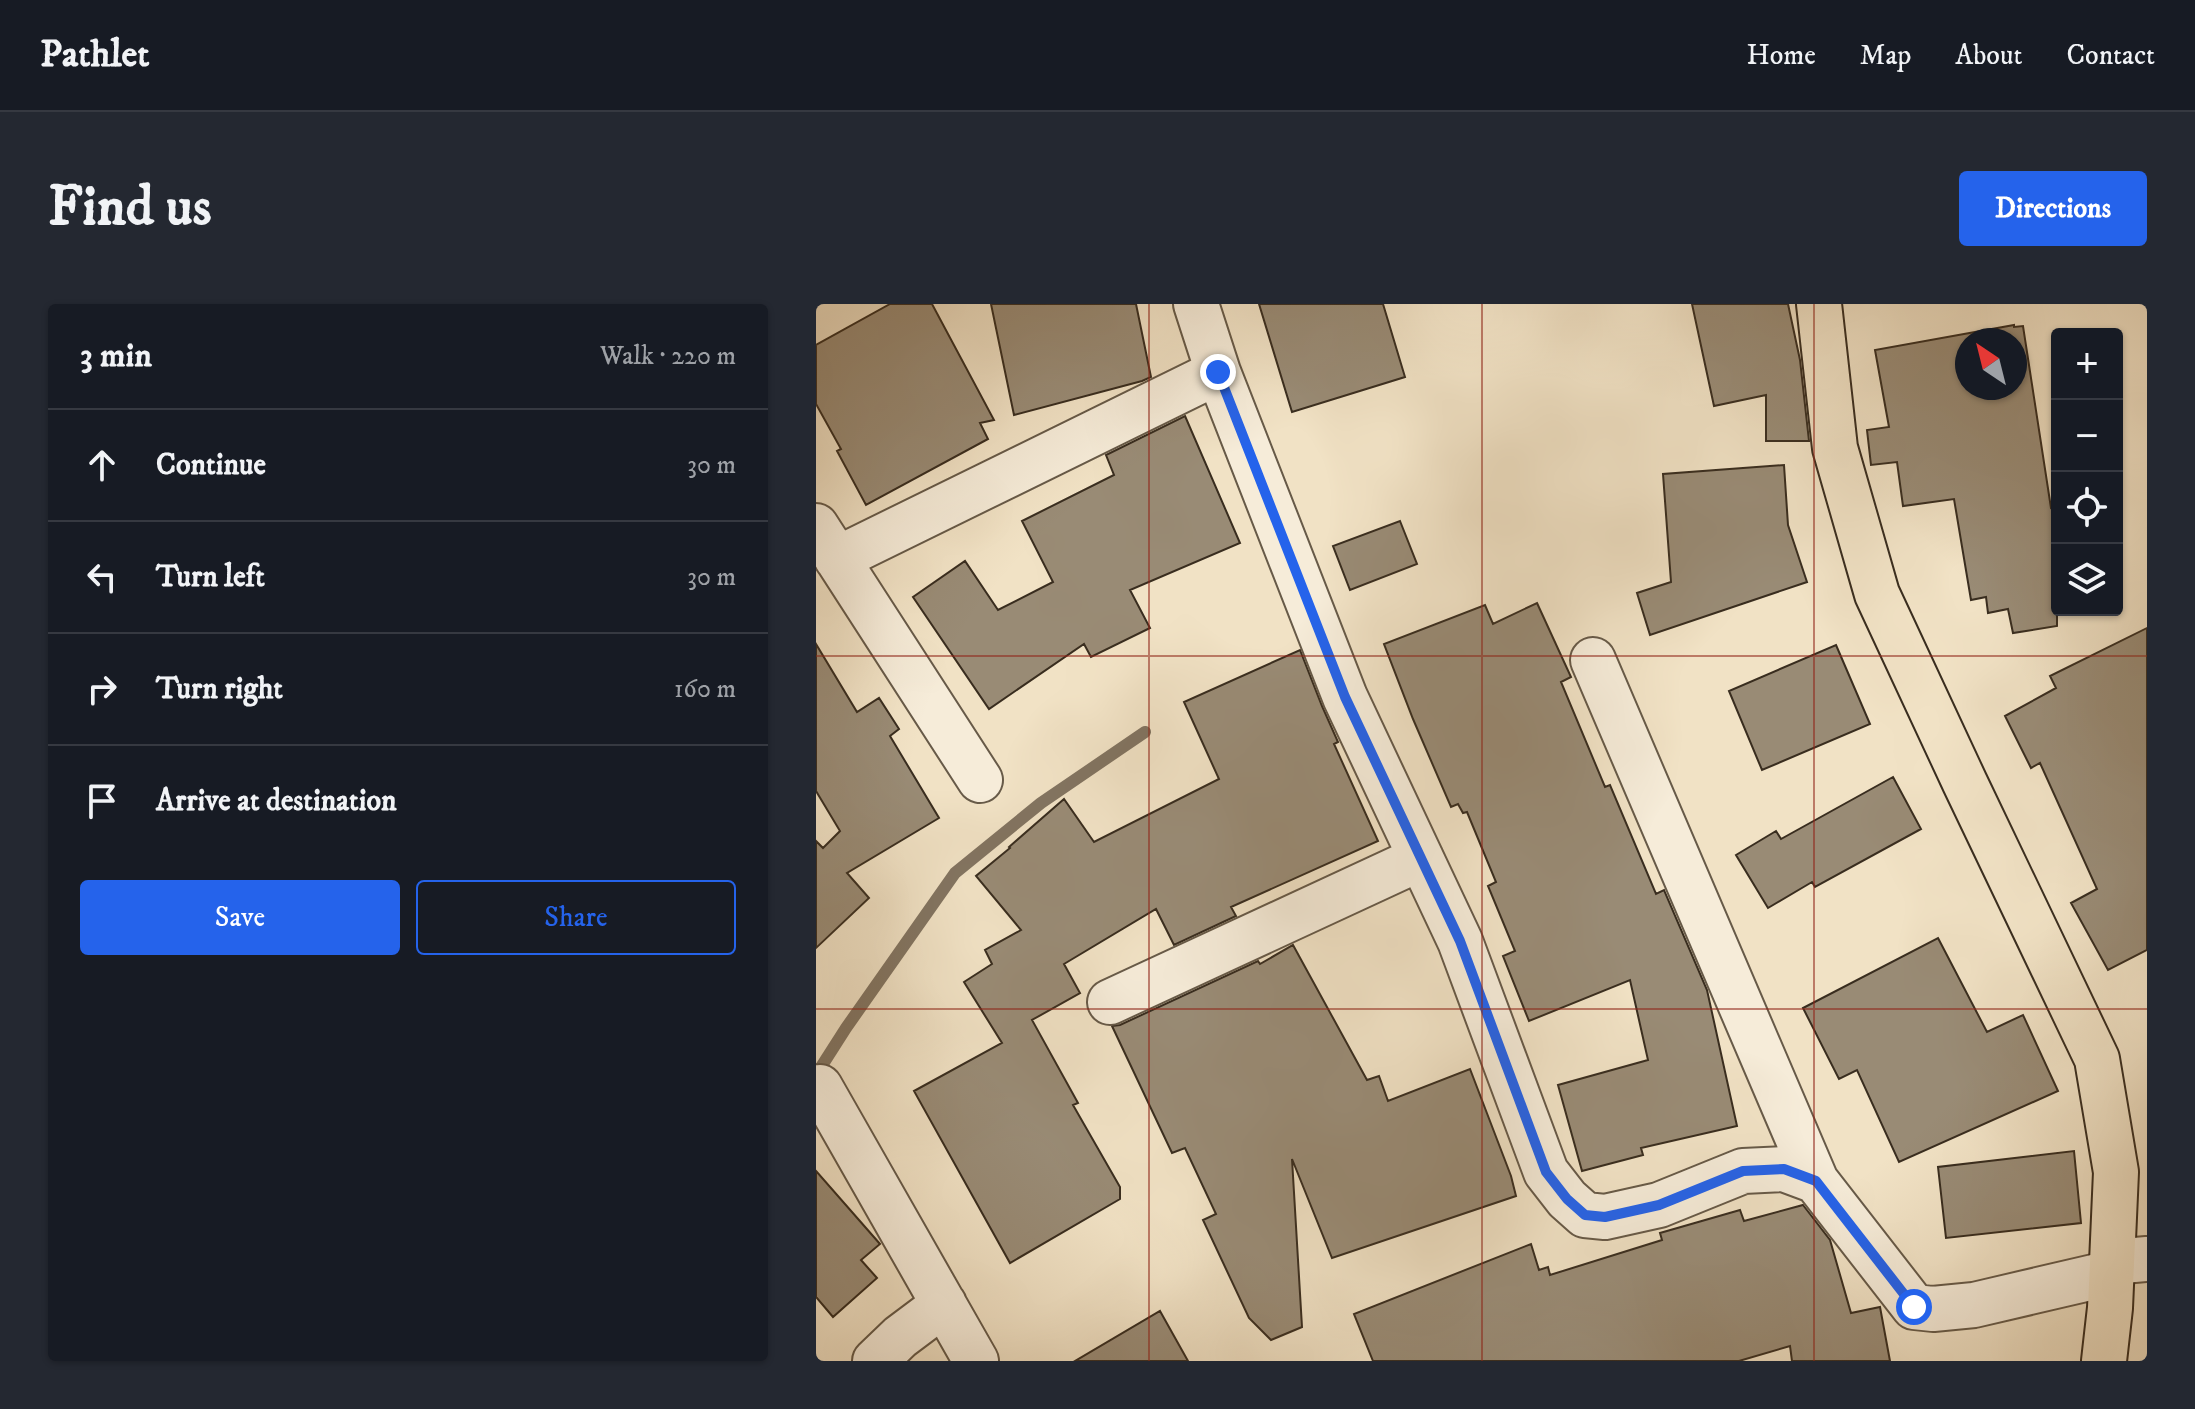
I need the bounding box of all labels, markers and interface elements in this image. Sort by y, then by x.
text: Pathlet [40,31,150,79]
text: Home [1747,38,1816,73]
text: Map [1860,38,1911,73]
text: About [1955,38,2022,73]
text: Contact [2066,38,2155,73]
button: Directions [1959,171,2147,246]
text: Find us [48,173,212,243]
north arrow [1955,328,2027,400]
map controls [2051,328,2123,616]
button: + [2051,328,2123,400]
text: 3 min [80,335,152,377]
text: Walk · 220 m [600,340,736,373]
route end [1200,354,1236,390]
button: − [2051,400,2123,472]
icon: ahead [80,443,124,487]
text: Continue [156,447,266,484]
text: 30 m [687,449,736,482]
button: locate [2051,472,2123,544]
button: layers [2051,544,2123,616]
icon: left [80,555,124,599]
text: Turn left [156,559,265,596]
text: 30 m [687,561,736,594]
icon: right [80,667,124,711]
text: Turn right [156,671,283,708]
text: 160 m [674,673,736,706]
icon: arrive [80,779,124,823]
text: Arrive at destination [156,783,397,820]
button: Save [80,880,400,955]
button: Share [416,880,736,955]
route start [1896,1289,1932,1325]

